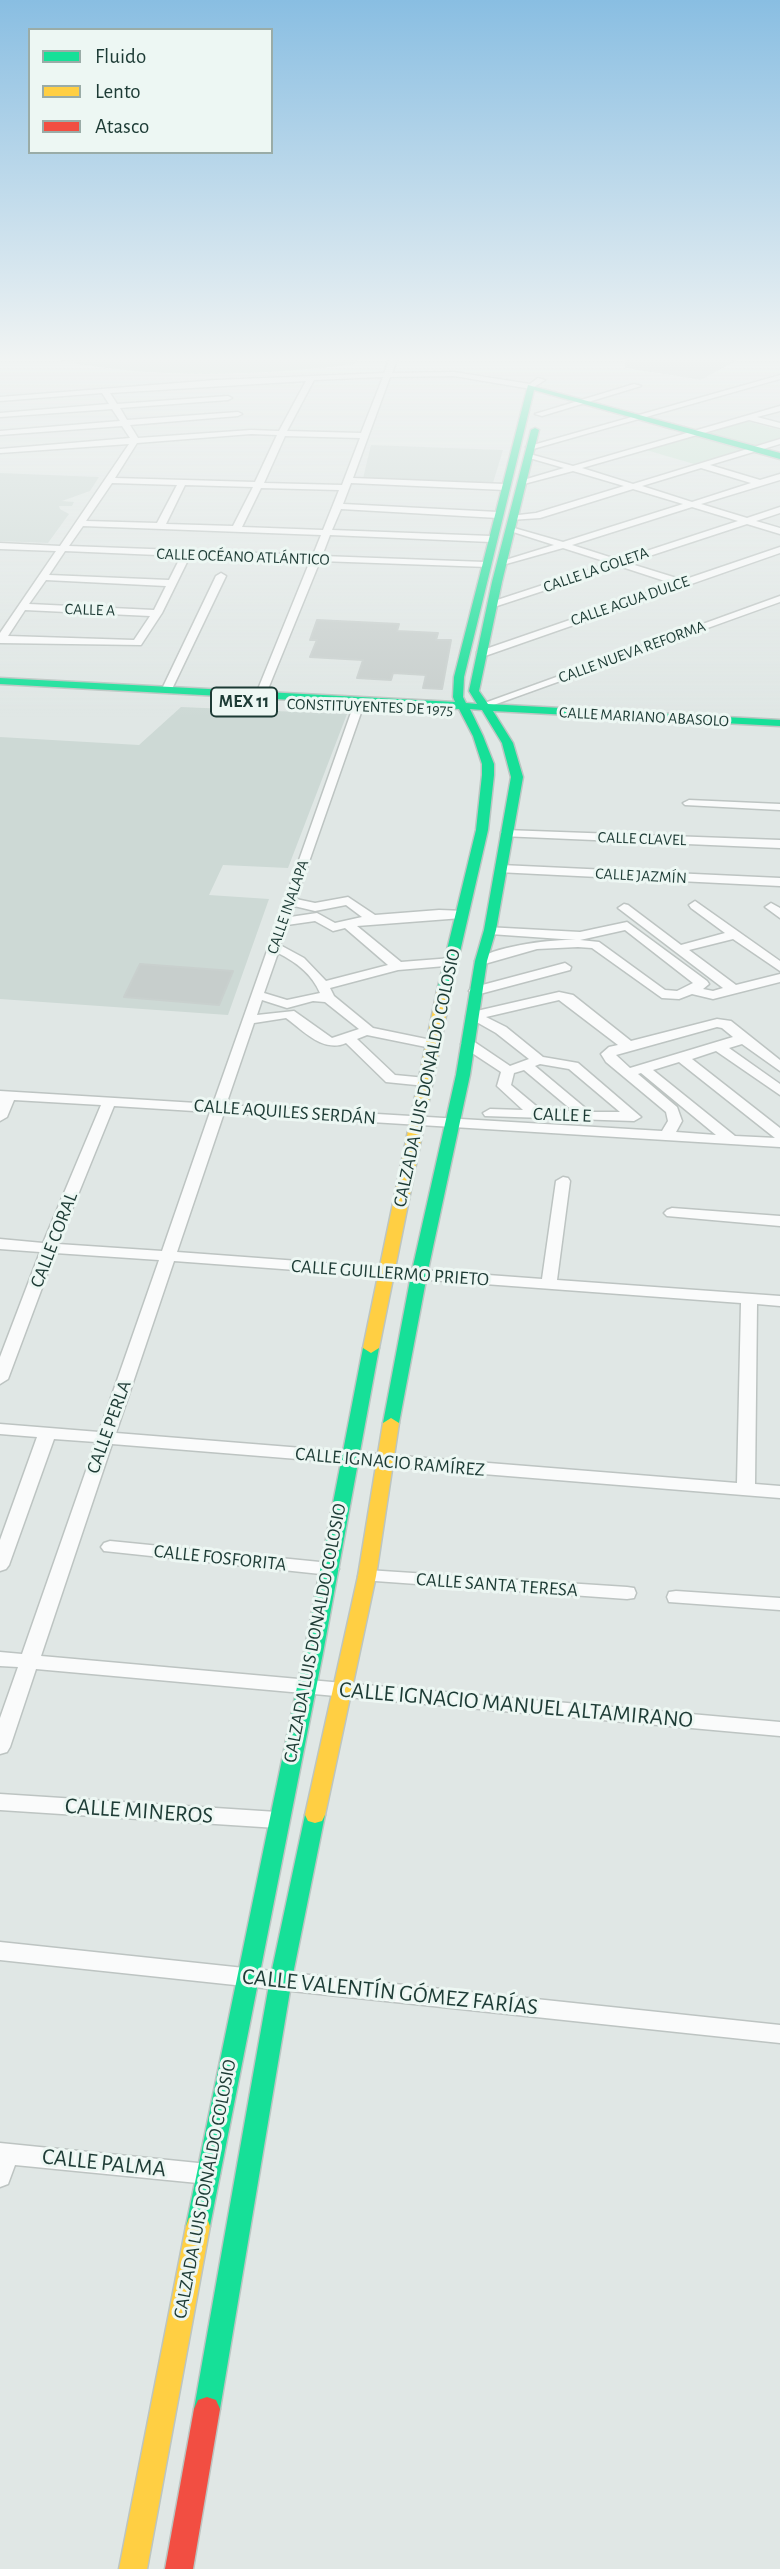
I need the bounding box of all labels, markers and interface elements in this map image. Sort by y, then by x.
legend [28,28,273,154]
text: Fluido [95,46,146,67]
text: Lento [95,81,141,102]
text: Atasco [95,116,149,137]
street label: CALLE LA GOLETA [541,543,651,597]
street label: CALLE OCÉANO ATLÁNTICO [156,544,330,570]
street label: CALLE AGUA DULCE [568,572,692,630]
street label: CALLE A [64,600,116,620]
street label: CALLE NUEVA REFORMA [556,616,708,688]
road number: MEX 11 [211,688,277,716]
street label: CONSTITUYENTES DE 1975 [287,695,453,719]
street label: CALLE MARIANO ABASOLO [559,703,729,731]
street label: CALLE CLAVEL [597,828,687,850]
street label: CALLE INALAPA [263,857,313,957]
street label: CALLE JAZMÍN [595,864,687,888]
street label: CALZADA LUIS DONALDO COLOSIO [388,947,466,1209]
street label: CALLE AQUILES SERDÁN [193,1094,377,1130]
street label: CALLE E [533,1103,591,1127]
street label: CALLE CORAL [25,1189,83,1291]
street label: CALLE GUILLERMO PRIETO [290,1255,490,1291]
street label: CALLE PERLA [82,1377,136,1477]
street label: CALLE IGNACIO RAMÍREZ [294,1442,486,1482]
street label: CALZADA LUIS DONALDO COLOSIO [279,1501,351,1765]
street label: CALLE FOSFORITA [153,1540,287,1576]
street label: CALLE SANTA TERESA [415,1568,579,1602]
street label: CALLE IGNACIO MANUEL ALTAMIRANO [338,1676,694,1734]
street label: CALLE MINEROS [64,1792,214,1830]
street label: CALLE VALENTÍN GÓMEZ FARÍAS [241,1963,539,2021]
street label: CALZADA LUIS DONALDO COLOSIO [169,2057,241,2321]
street label: CALLE PALMA [41,2143,167,2183]

